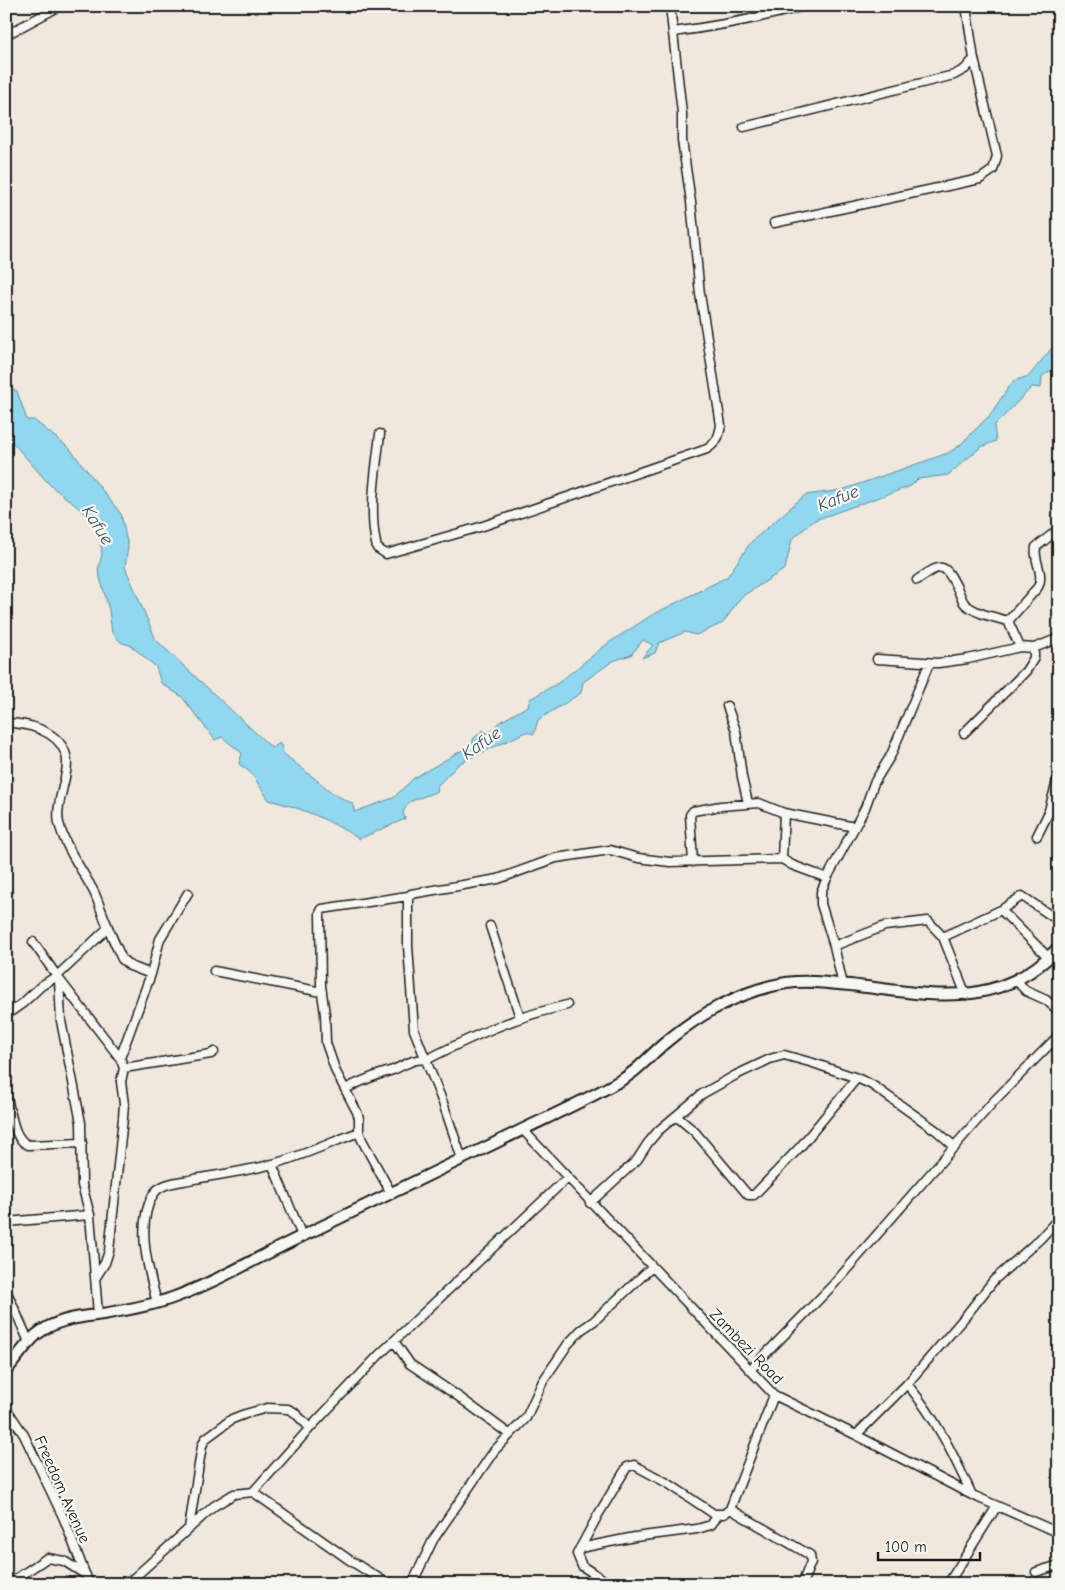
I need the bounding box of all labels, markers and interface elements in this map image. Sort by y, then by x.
water label: Kafue [814,481,862,516]
water label: Kafue [77,501,118,549]
water label: Kafue [458,722,505,764]
street label: Zambezi Road [706,1305,787,1388]
street label: Freedom Avenue [30,1433,94,1546]
scale bar [878,1530,980,1562]
text: 100 m [885,1538,927,1556]

